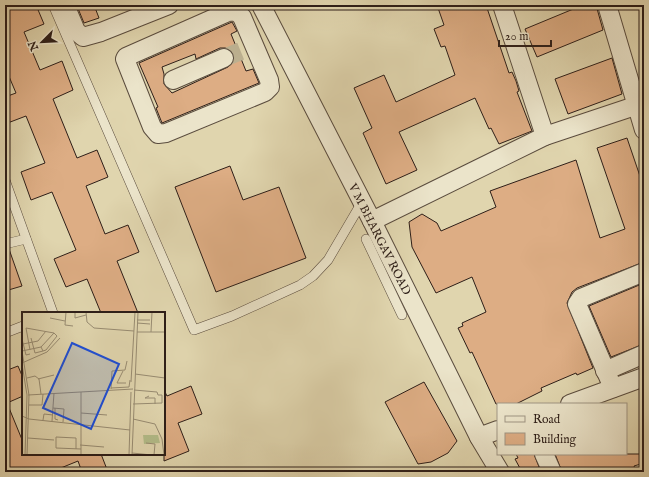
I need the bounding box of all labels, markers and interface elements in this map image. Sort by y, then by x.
north arrow [22,22,62,62]
scale bar [499,22,551,48]
text: 20 m [505,29,528,44]
text: N [25,38,43,54]
street label: V M BHARGAV ROAD [344,180,414,298]
inset map [22,312,165,455]
legend [497,403,627,455]
text: Road [533,412,561,427]
text: Building [533,432,577,447]

